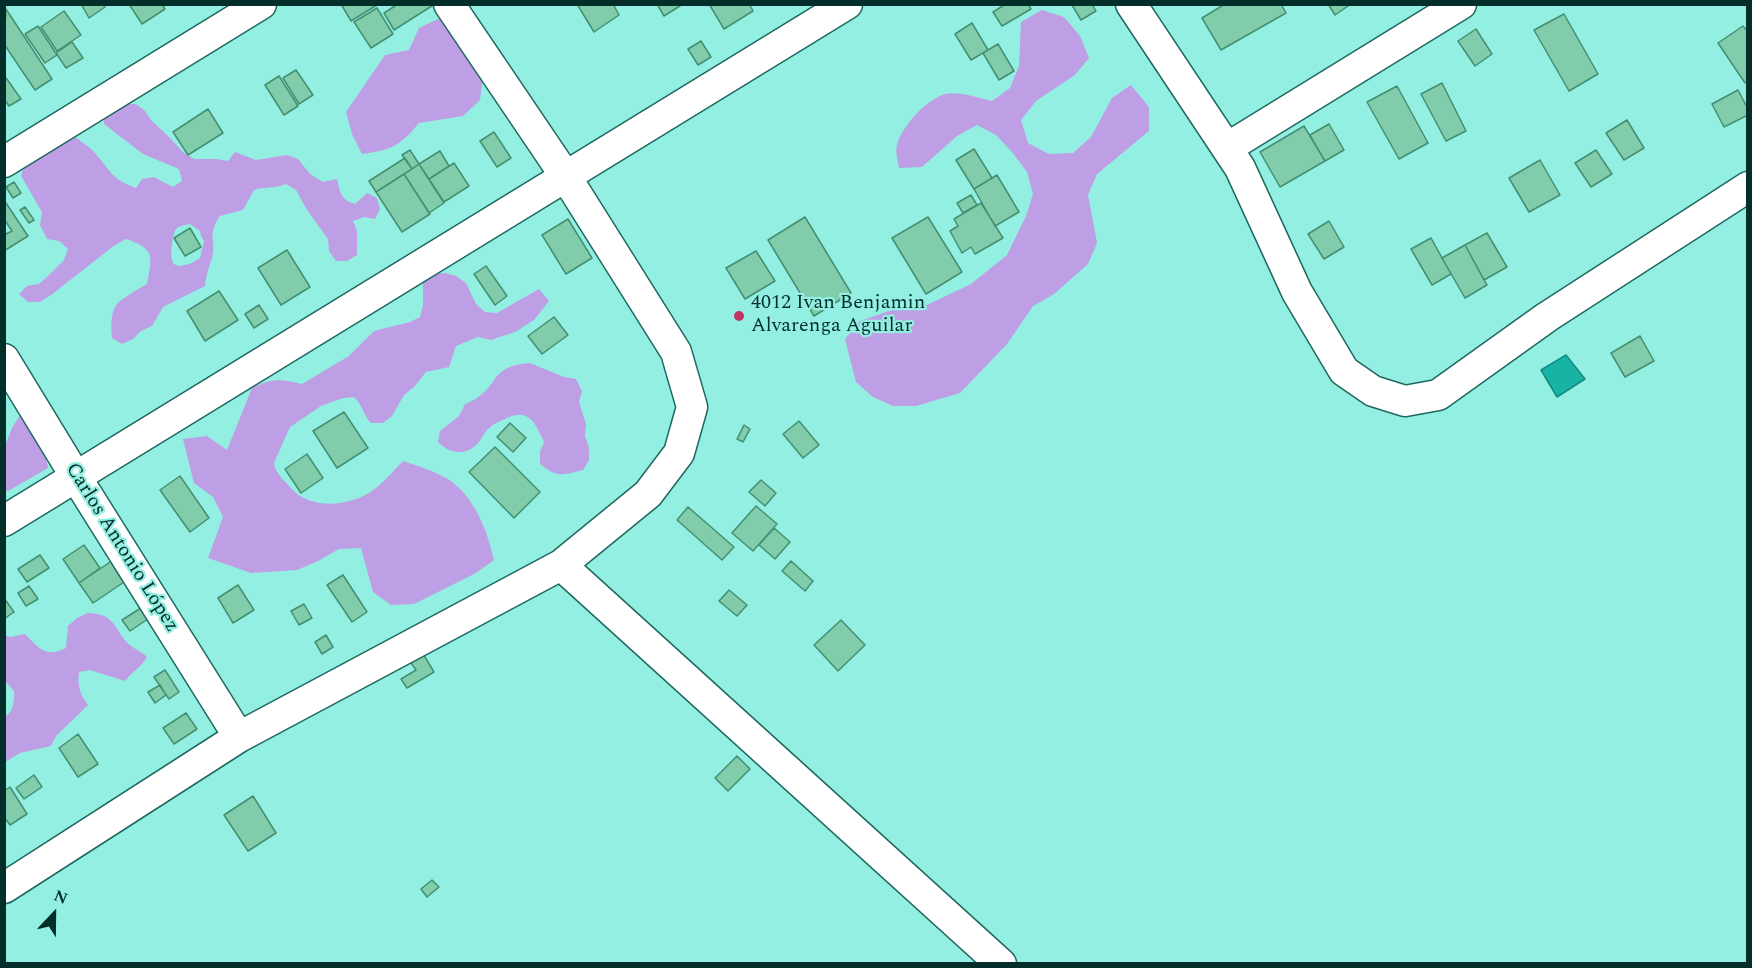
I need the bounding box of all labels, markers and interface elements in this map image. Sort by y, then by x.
place label: 4012 Ivan Benjamin Alvarenga Aguilar [751,292,925,339]
marker: 4012 Ivan Benjamin Alvarenga Aguilar [732,309,746,323]
street label: Carlos Antonio López [59,459,183,637]
north arrow [24,884,84,944]
text: N [50,884,71,911]

